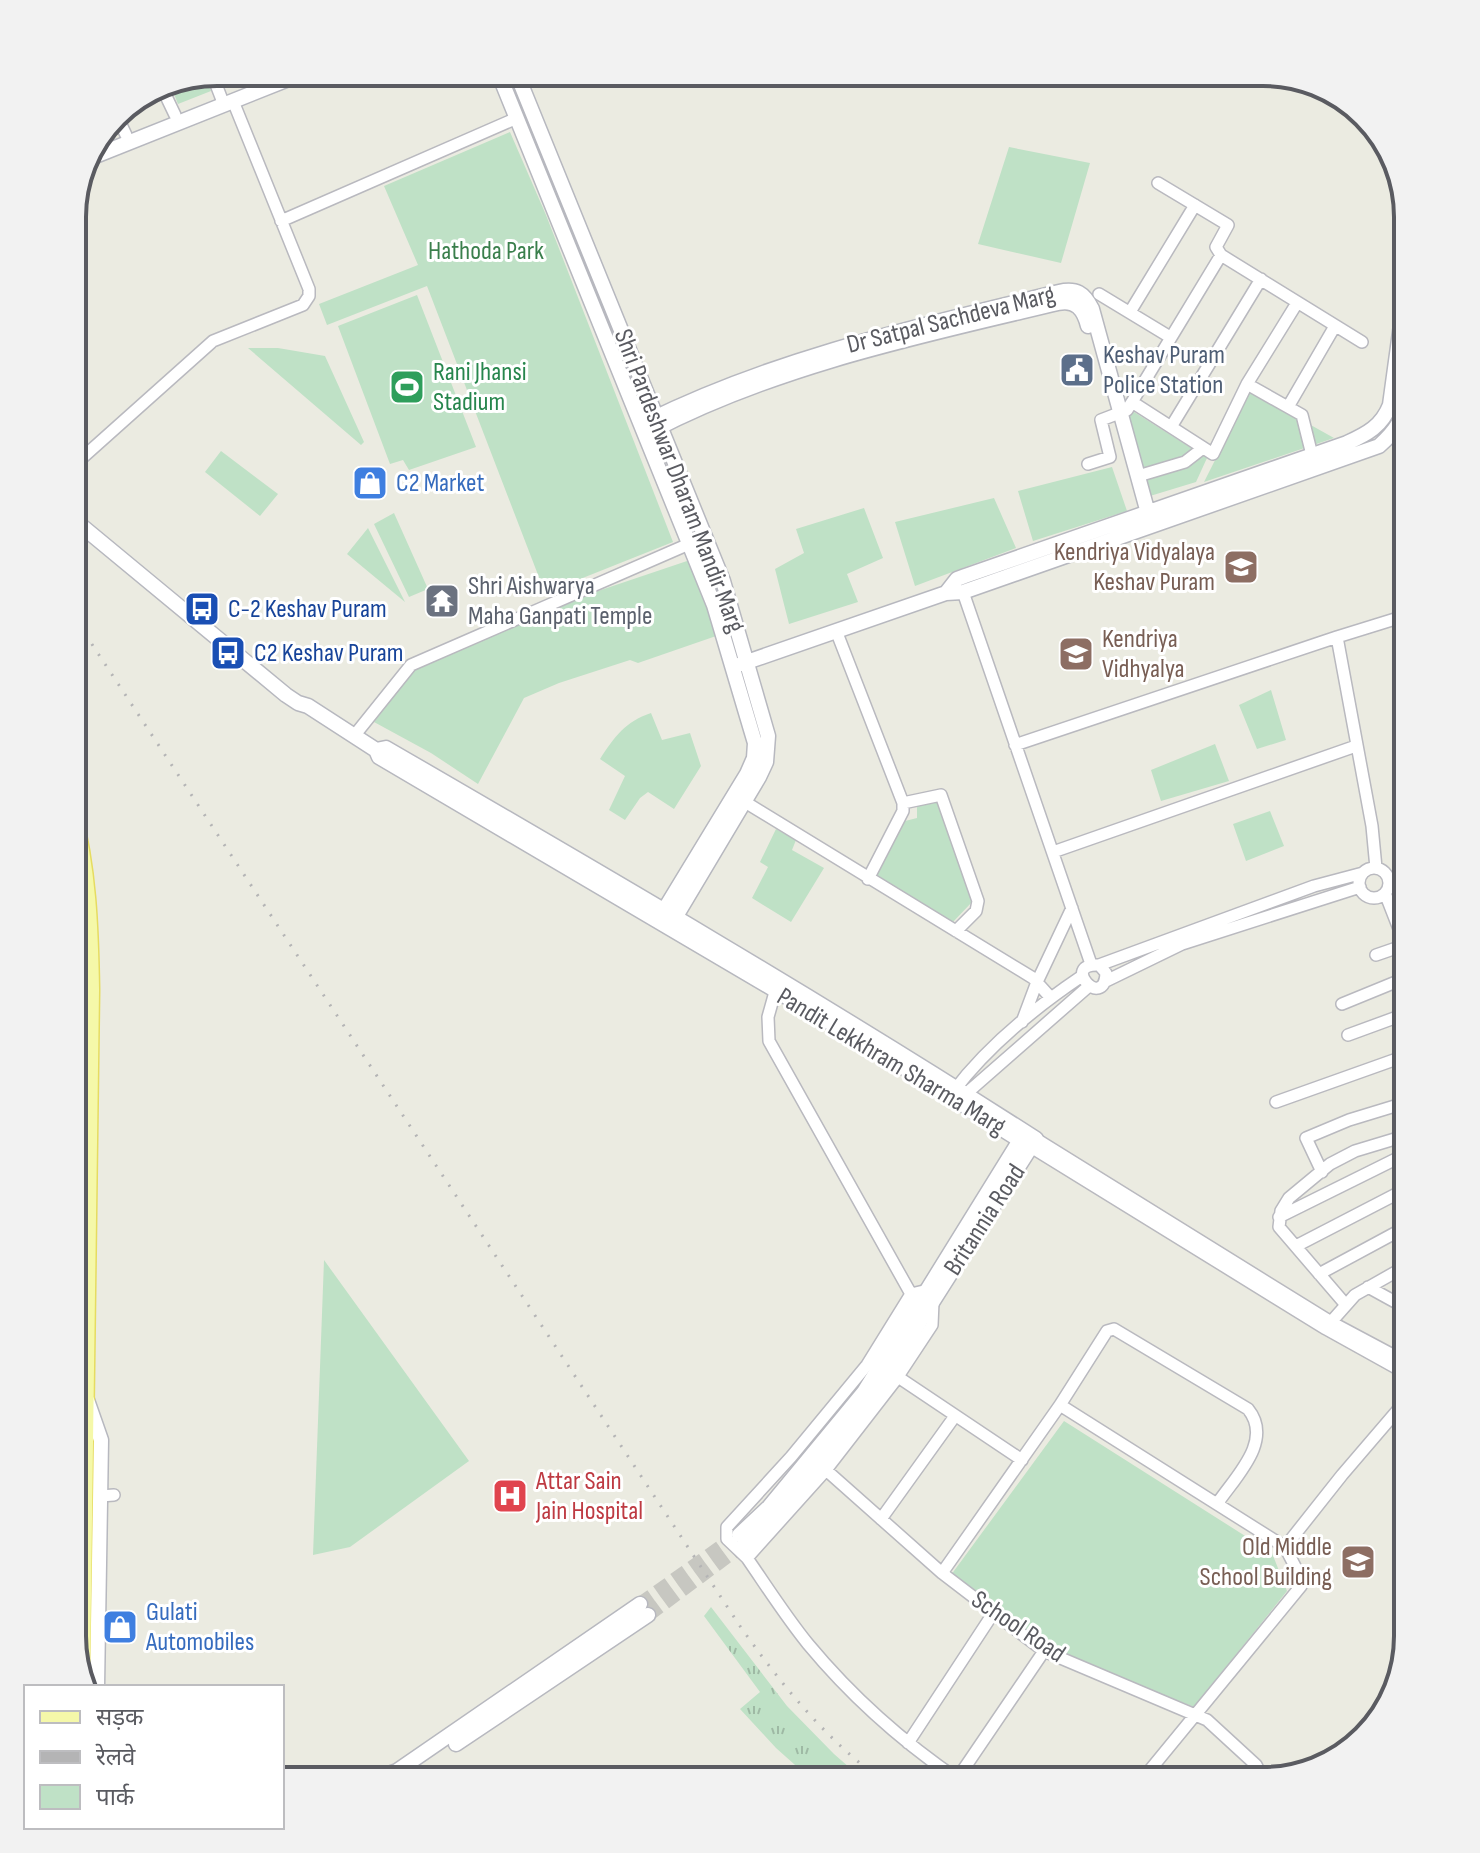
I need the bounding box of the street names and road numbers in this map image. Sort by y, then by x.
street label: Dr Satpal Sachdeva Marg [844,279,1058,361]
street label: Shri Pardeshwar Dharam Mandir Marg [607,325,751,637]
street label: Pandit Lekkhram Sharma Marg [771,981,1011,1143]
street label: Britannia Road [938,1159,1032,1281]
street label: School Road [965,1584,1071,1670]

